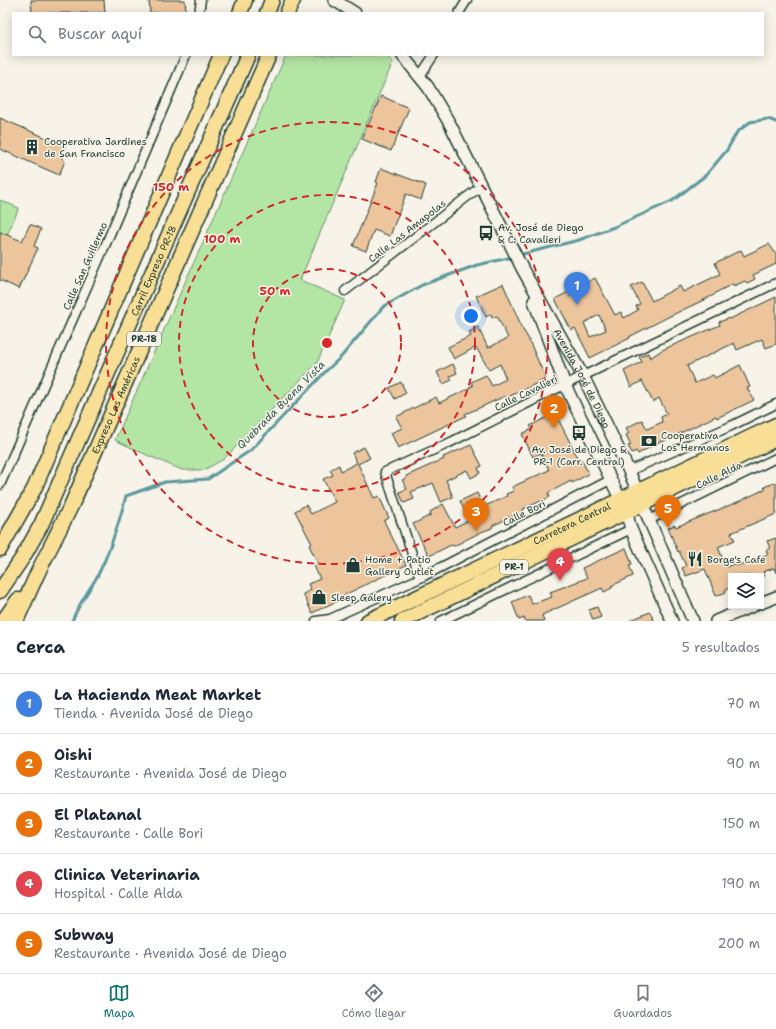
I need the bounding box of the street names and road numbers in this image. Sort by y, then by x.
street label: Calle Las Amapolas [366,197,448,265]
street label: Calle San Guillermo [60,220,110,312]
street label: Carril Expreso PR-18 [128,223,179,318]
street label: Avenida José de Diego [551,326,614,430]
road number: PR-18 [127,332,161,346]
street label: Expreso Las Américas [88,354,143,456]
street label: Calle Cavalieri [492,372,560,414]
street label: Calle Alda [694,458,745,492]
street label: Calle Bori [500,497,548,529]
street label: Carretera Central [531,499,613,547]
road number: PR-1 [500,560,528,574]

